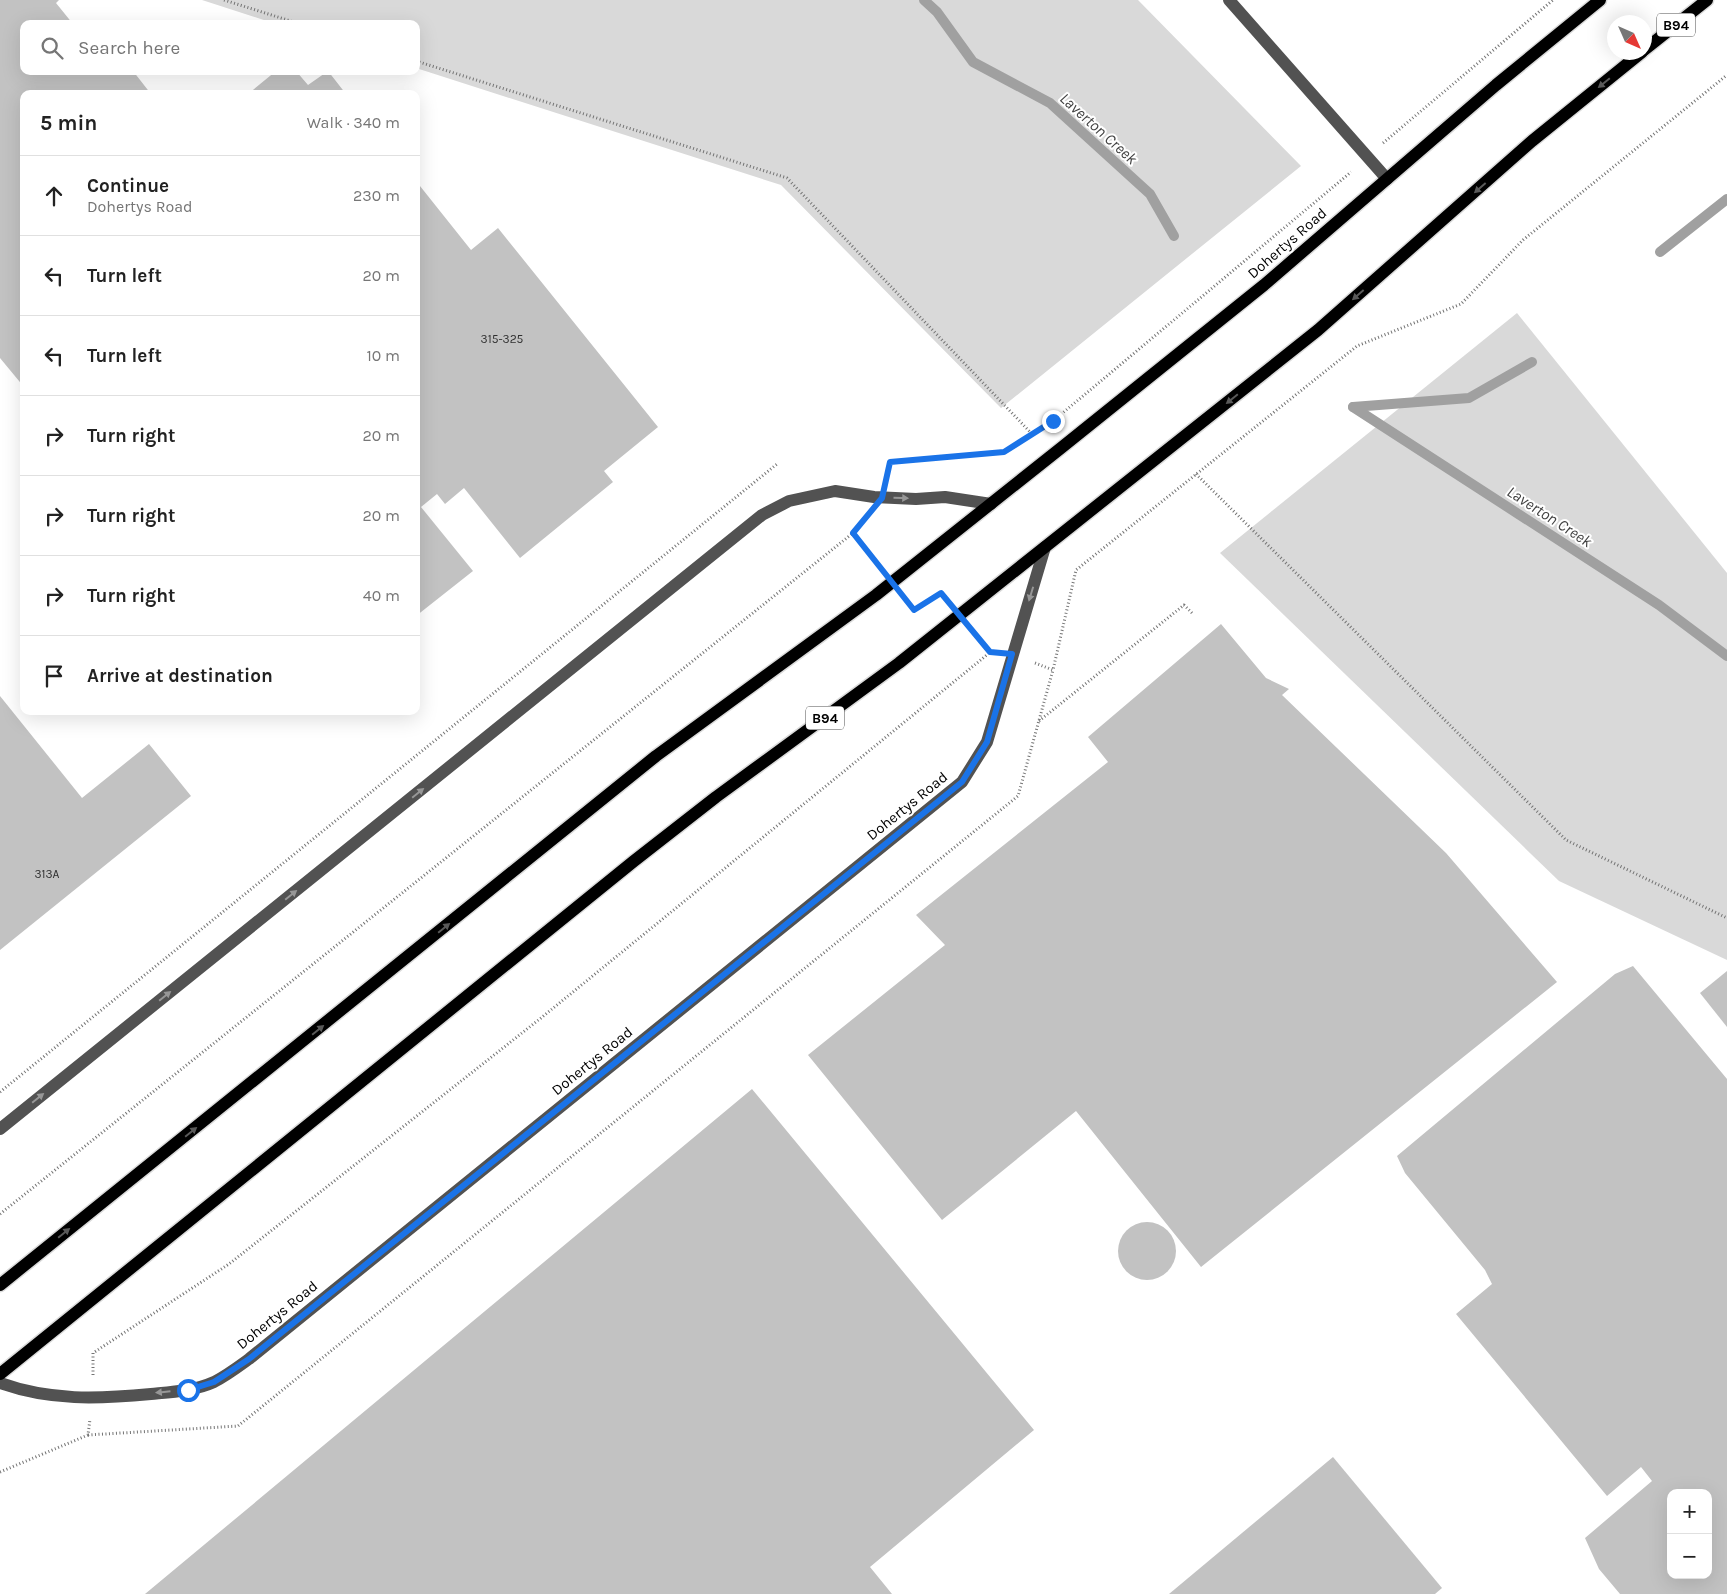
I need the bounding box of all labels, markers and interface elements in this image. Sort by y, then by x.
road number: B94 [1657,14,1695,36]
north arrow [1607,15,1652,60]
search box [20,20,420,75]
icon: search [38,34,66,62]
text: Search here [78,37,180,59]
one-way arrow [1598,78,1611,89]
water label: Laverton Creek [1056,89,1142,169]
text: 5 min [40,111,97,135]
text: Walk · 340 m [307,113,400,132]
text: Continue [87,175,169,197]
icon: ahead [40,182,68,210]
one-way arrow [1474,182,1486,194]
text: 230 m [353,186,400,205]
text: Dohertys Road [87,197,192,216]
street label: Dohertys Road [1244,204,1330,282]
icon: left [40,262,68,290]
text: Turn left [87,265,162,287]
text: 20 m [362,266,400,285]
one-way arrow [1351,290,1364,301]
house number: 315-325 [481,332,524,346]
icon: left [40,342,68,370]
text: Turn left [87,345,162,367]
text: 10 m [366,346,400,365]
one-way arrow [1226,393,1239,404]
route end [1042,410,1065,433]
icon: right [40,422,68,450]
text: Turn right [87,425,176,447]
text: 20 m [362,426,400,445]
water label: Laverton Creek [1504,482,1597,551]
one-way arrow [893,495,909,503]
icon: right [40,502,68,530]
text: Turn right [87,505,176,527]
text: 20 m [362,506,400,525]
icon: right [40,582,68,610]
text: Turn right [87,585,176,607]
text: 40 m [363,586,400,605]
one-way arrow [1026,587,1034,602]
icon: arrive [40,662,68,690]
text: Arrive at destination [87,665,273,687]
road number: B94 [806,706,844,730]
street label: Dohertys Road [863,768,951,844]
one-way arrow [411,788,425,798]
house number: 313A [34,867,60,881]
one-way arrow [285,889,298,900]
one-way arrow [437,922,450,933]
one-way arrow [158,991,171,1002]
street label: Dohertys Road [548,1023,636,1099]
one-way arrow [311,1024,324,1035]
one-way arrow [31,1093,44,1104]
one-way arrow [184,1126,197,1137]
one-way arrow [57,1228,70,1239]
street label: Dohertys Road [233,1277,321,1353]
route start [177,1379,200,1402]
one-way arrow [155,1389,171,1397]
map controls [1667,1489,1712,1579]
button: + [1667,1489,1712,1534]
button: − [1667,1534,1712,1579]

